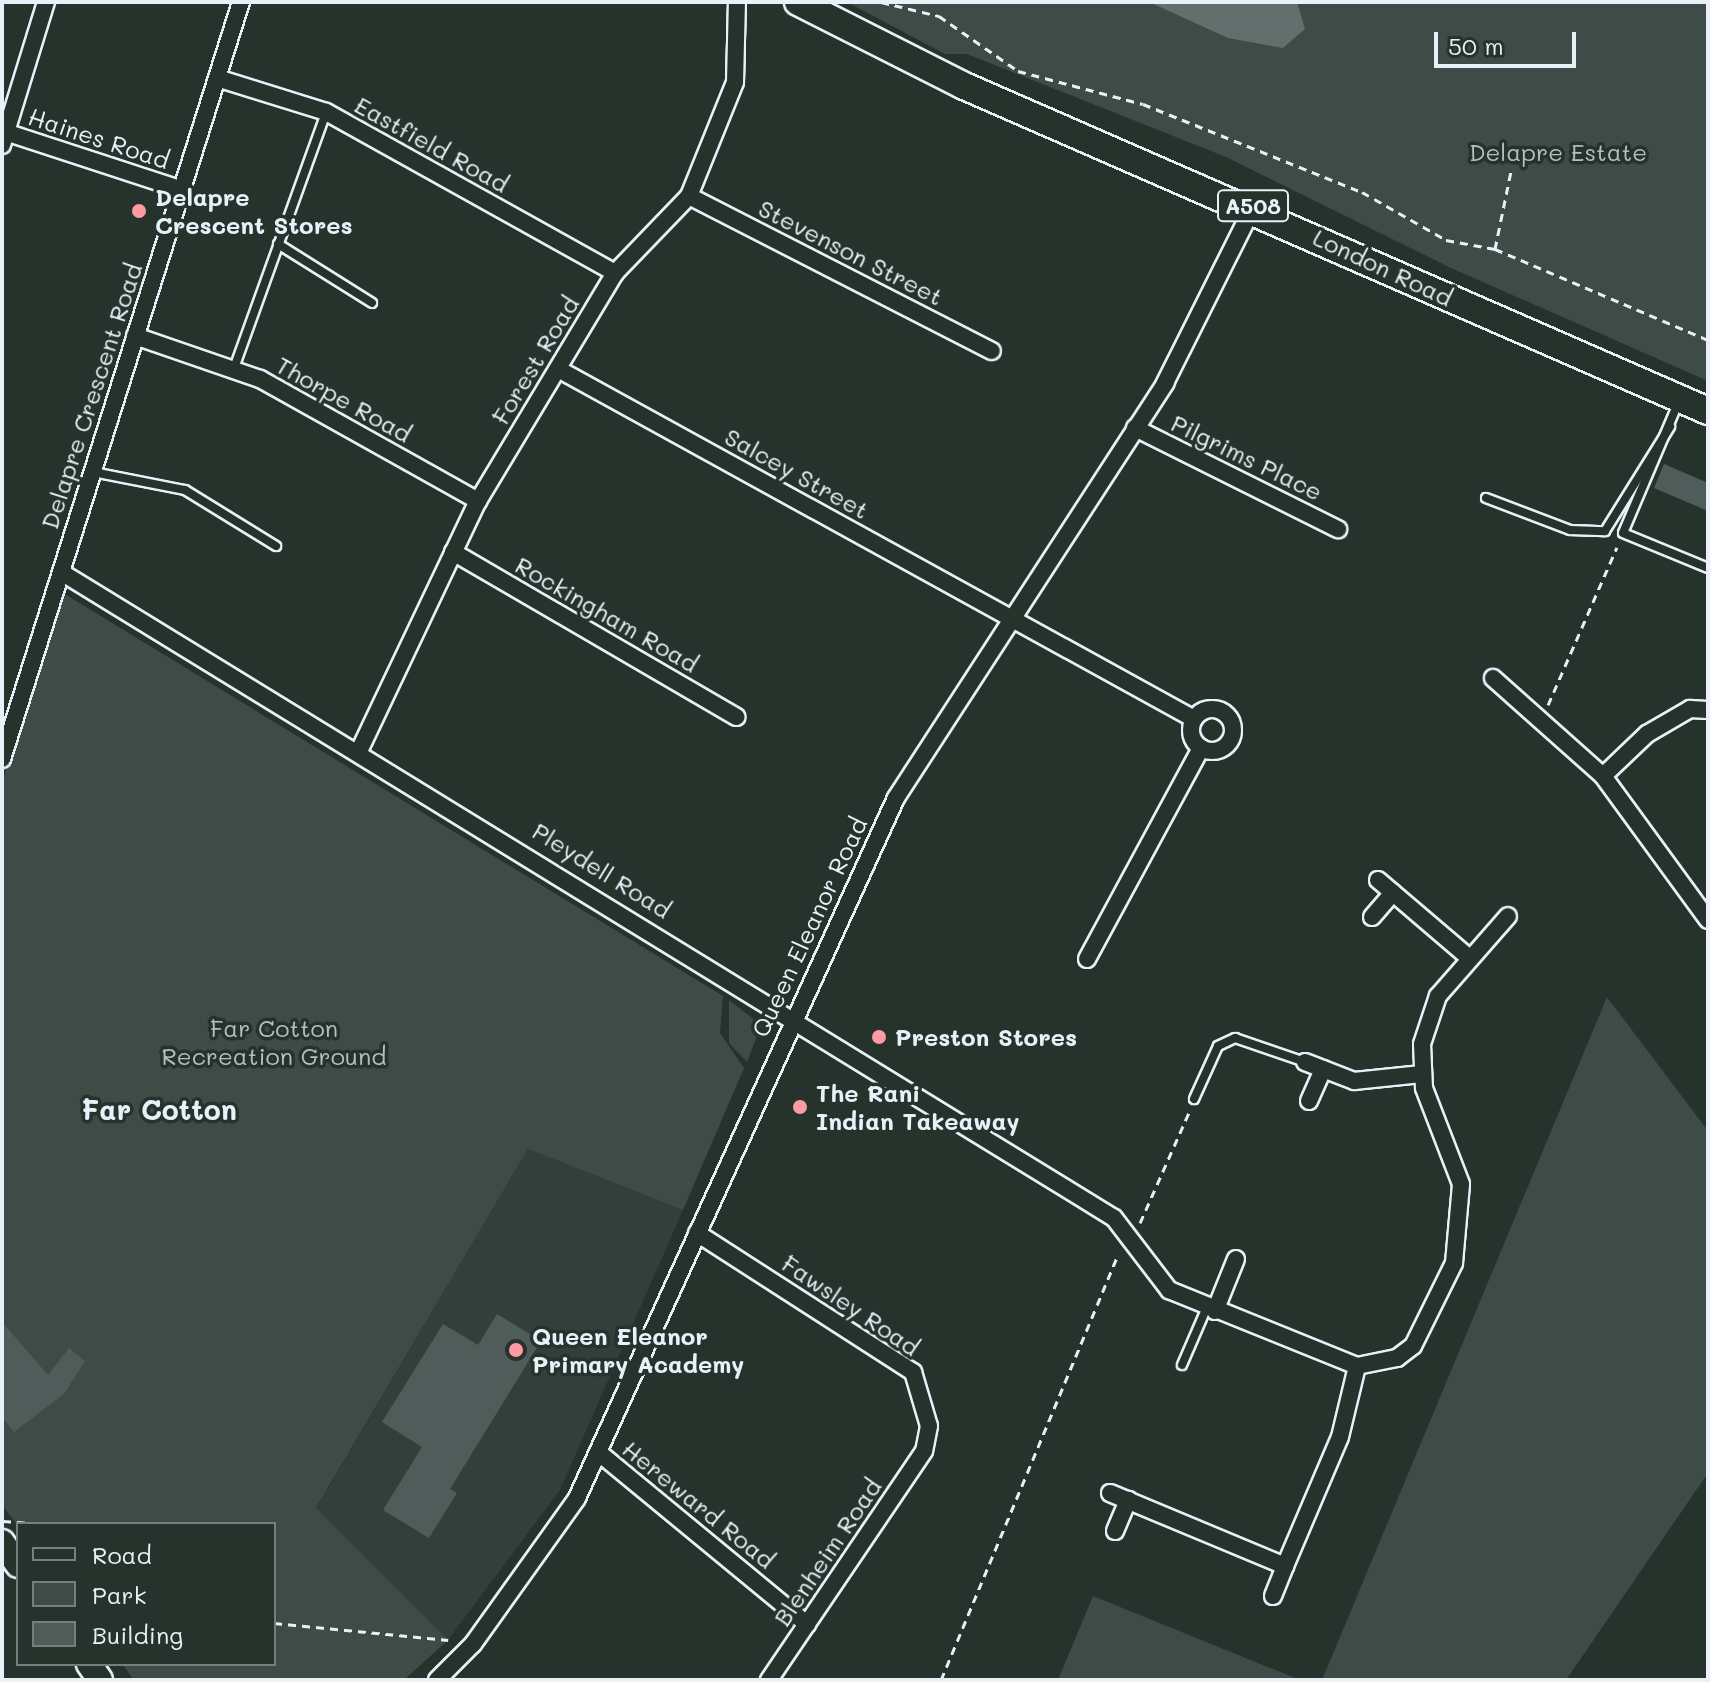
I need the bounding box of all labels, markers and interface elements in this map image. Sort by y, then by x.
scale bar [1438,16,1580,66]
text: 50 m [1448,30,1504,61]
street label: Eastfield Road [350,90,514,198]
street label: Haines Road [25,102,173,174]
park label: Delapre Estate [1469,138,1647,166]
place label: Delapre Crescent Stores [155,183,353,239]
road number: A508 [1217,188,1289,224]
street label: Stevenson Street [754,193,948,311]
marker: Delapre Crescent Stores [130,202,148,220]
street label: London Road [1309,222,1457,312]
street label: Delapre Crescent Road [34,259,148,533]
street label: Forest Road [486,291,584,429]
street label: Thorpe Road [271,350,417,448]
street label: Pilgrims Place [1167,408,1327,506]
street label: Salcey Street [720,422,874,524]
street label: Rockingham Road [511,550,703,678]
street label: Queen Eleanor Road [745,813,873,1041]
street label: Pleydell Road [528,816,676,924]
park label: Far Cotton Recreation Ground [161,1014,387,1070]
place label: Preston Stores [895,1023,1077,1051]
marker: Preston Stores [870,1028,888,1046]
place label: The Rani Indian Takeaway [816,1079,1020,1135]
district label: Far Cotton [81,1092,237,1126]
marker: The Rani Indian Takeaway [791,1098,809,1116]
street label: Fawsley Road [777,1248,925,1362]
place label: Queen Eleanor Primary Academy [532,1322,744,1378]
marker: Queen Eleanor Primary Academy [507,1341,525,1359]
street label: Hereward Road [617,1434,781,1574]
street label: Blenheim Road [767,1473,887,1631]
legend [16,1522,276,1666]
text: Road [92,1539,152,1570]
text: Park [92,1579,146,1610]
text: Building [92,1619,183,1650]

